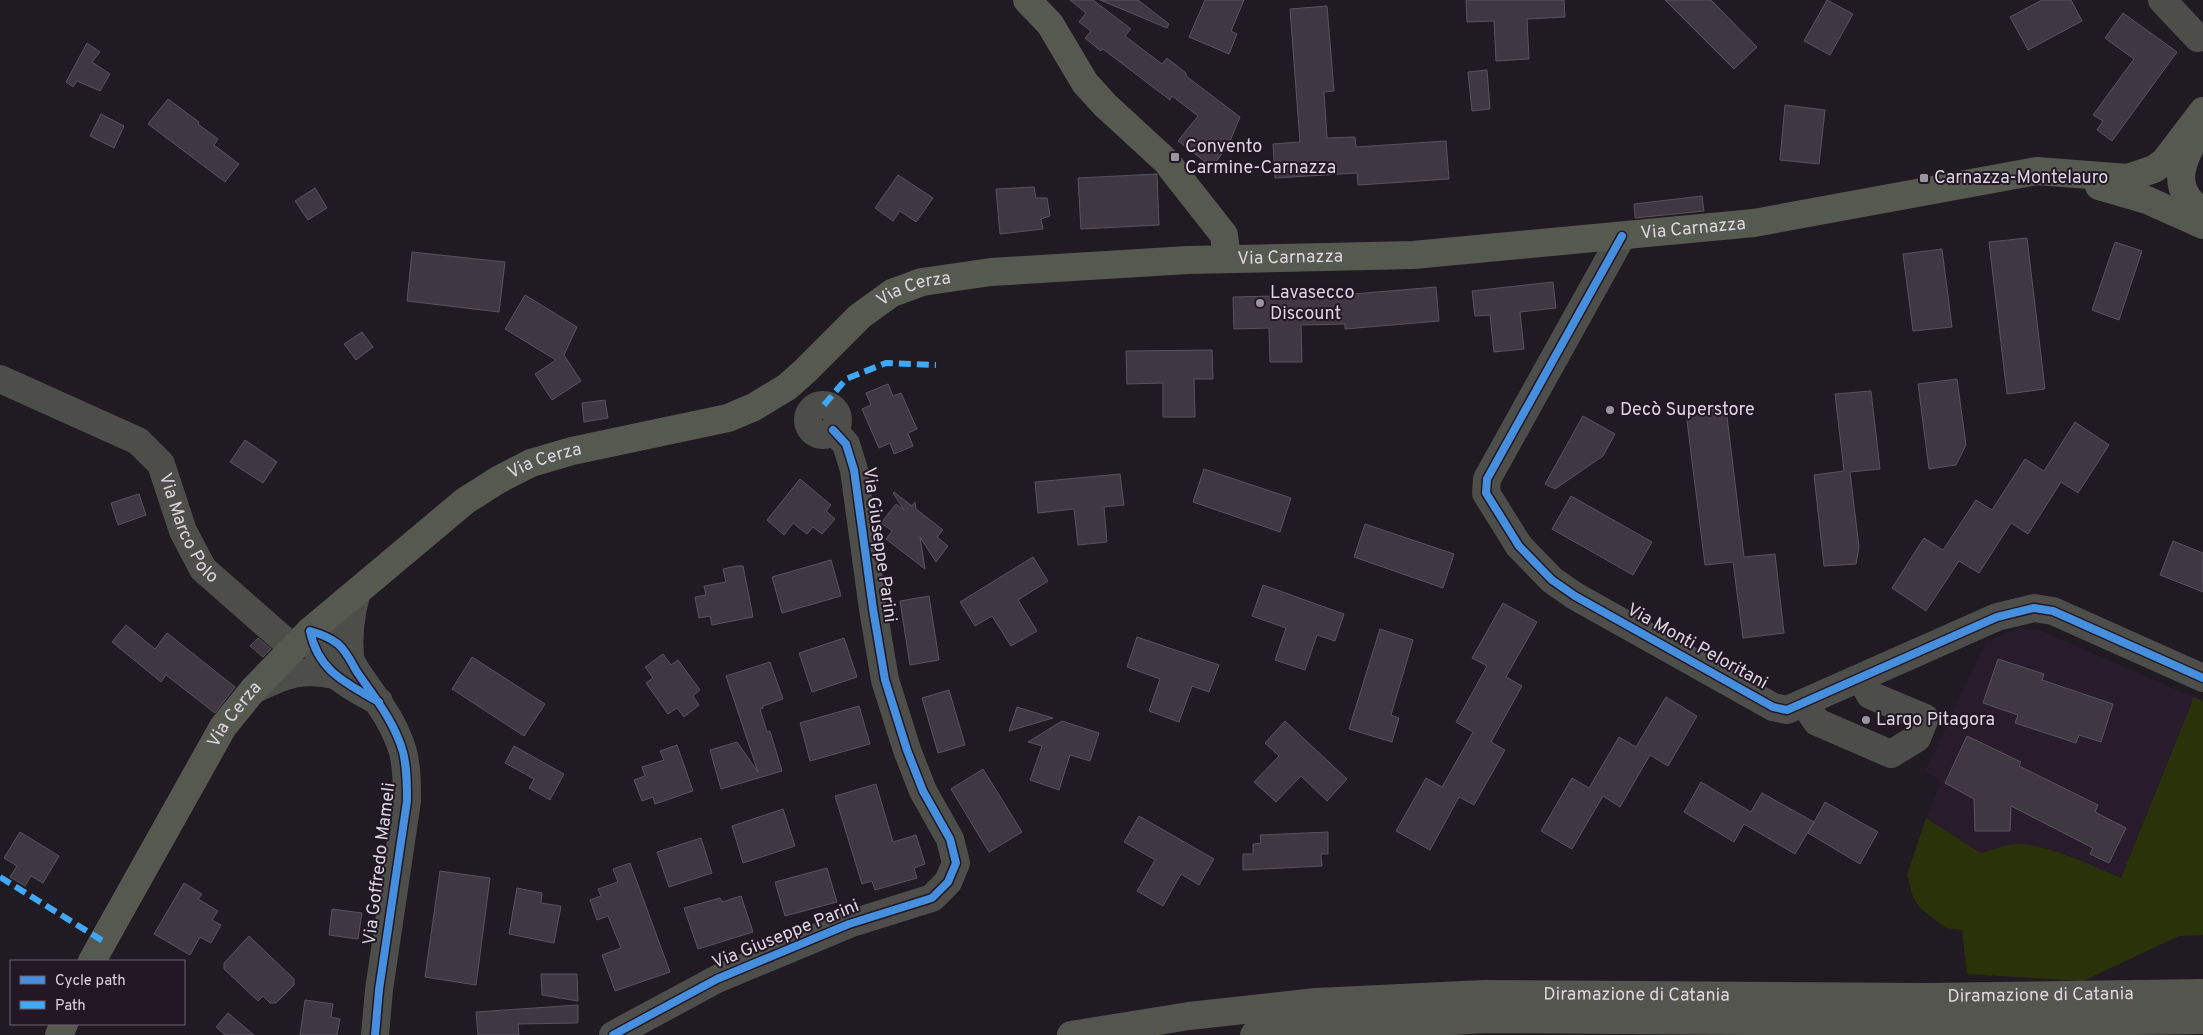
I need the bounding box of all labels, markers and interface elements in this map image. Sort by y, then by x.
place label: Convento Carmine-Carnazza [1185,136,1336,180]
marker: Convento Carmine-Carnazza [1169,151,1181,163]
place label: Carnazza-Montelauro [1934,167,2108,190]
marker: Carnazza-Montelauro [1918,172,1930,184]
street label: Via Carnazza [1639,212,1747,245]
street label: Via Carnazza [1237,245,1343,270]
street label: Via Cerza [872,266,952,312]
place label: Lavasecco Discount [1270,282,1354,326]
marker: Lavasecco Discount [1254,297,1266,309]
place label: Decò Superstore [1620,399,1755,422]
marker: Decò Superstore [1604,404,1616,416]
street label: Via Cerza [504,438,584,485]
street label: Via Giuseppe Parini [857,466,901,624]
street label: Via Marco Polo [153,470,223,589]
street label: Via Monti Peloritani [1622,599,1772,695]
street label: Via Cerza [202,676,267,752]
place label: Largo Pitagora [1876,709,1995,732]
marker: Largo Pitagora [1860,714,1872,726]
street label: Via Goffredo Mameli [359,781,401,947]
street label: Via Giuseppe Parini [709,895,863,975]
legend [10,960,185,1025]
text: Cycle path [55,972,126,991]
street label: Diramazione di Catania [1543,983,1730,1007]
street label: Diramazione di Catania [1947,983,2134,1008]
text: Path [55,997,86,1016]

